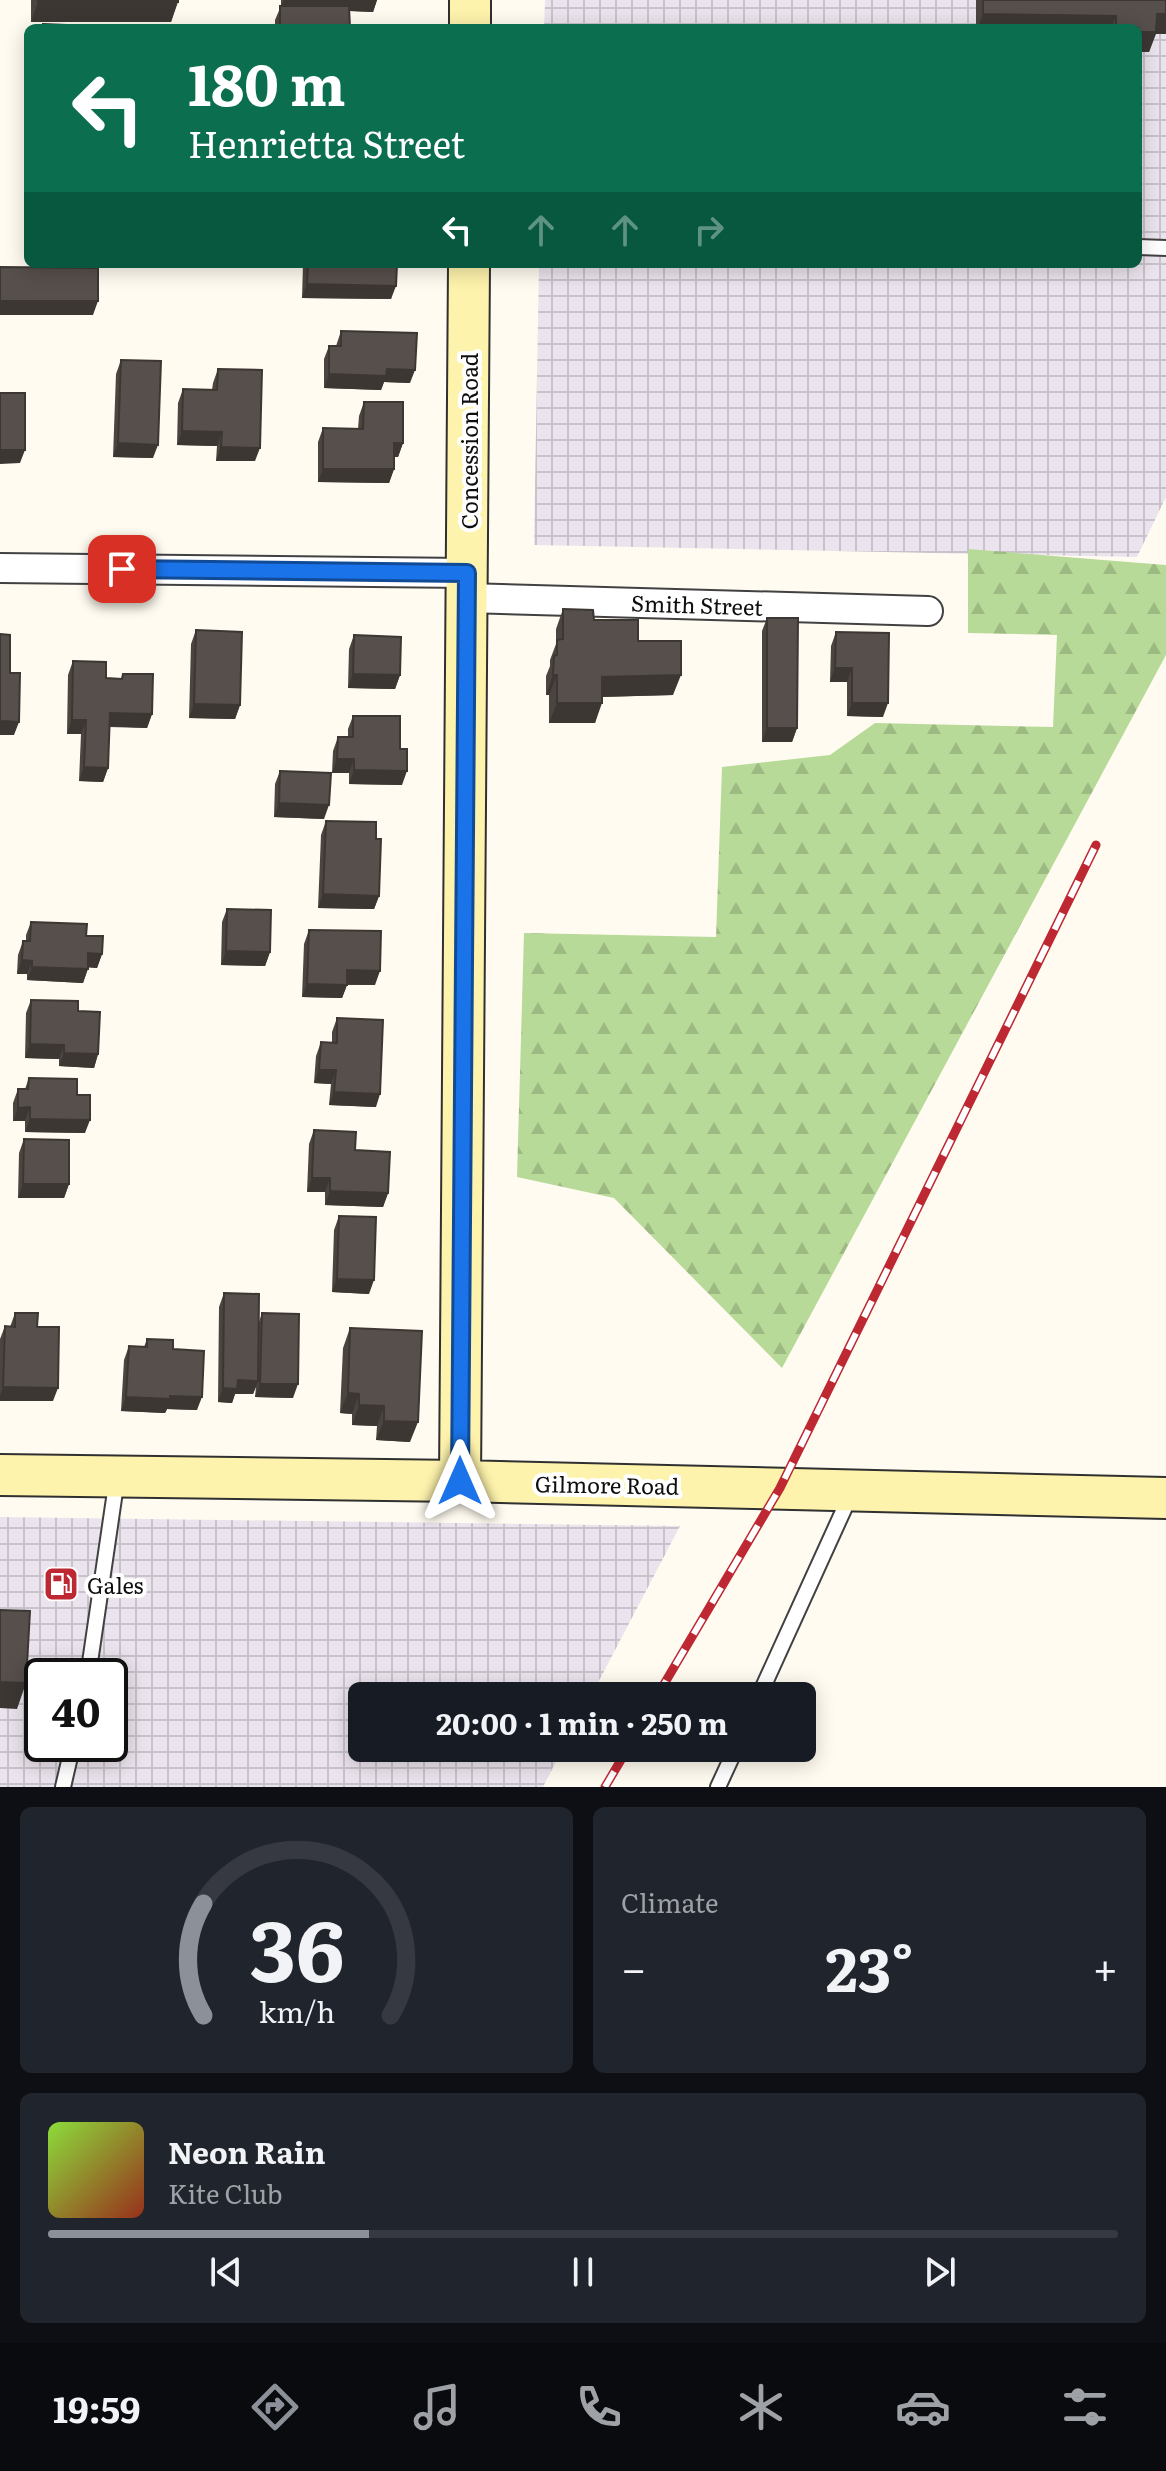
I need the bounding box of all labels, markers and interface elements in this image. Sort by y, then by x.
text: 180 m [188,40,346,123]
icon: left [56,56,160,160]
text: Henrietta Street [188,116,465,169]
icon: left [435,208,479,252]
icon: ahead [519,208,563,252]
icon: ahead [603,208,647,252]
icon: right [687,208,731,252]
street label: Concession Road [452,353,485,529]
pin [88,535,156,603]
icon: arrive [100,547,144,591]
street label: Smith Street [630,585,764,623]
position arrow [418,1439,502,1523]
street label: Gilmore Road [535,1466,679,1502]
fuel station icon: Gales [42,1565,80,1603]
place label: Gales [87,1568,144,1601]
speed limit sign: 40 [24,1658,128,1762]
text: 20:00 · 1 min · 250 m [436,1700,728,1744]
text: Climate [621,1882,719,1921]
text: 36 [249,1884,344,2008]
text: 23° [825,1921,914,2010]
text: − [621,1933,647,1999]
text: + [1092,1933,1118,1999]
text: km/h [258,1989,335,2032]
text: Neon Rain [168,2129,326,2173]
text: Kite Club [168,2173,283,2212]
icon: previous [204,2250,248,2294]
icon: pause [561,2250,605,2294]
icon: next [918,2250,962,2294]
icon: directions [247,2379,303,2435]
icon: music [409,2379,465,2435]
icon: phone [571,2379,627,2435]
icon: climate [733,2379,789,2435]
icon: car [895,2379,951,2435]
icon: filters [1057,2379,1113,2435]
text: 19:59 [53,2381,140,2434]

